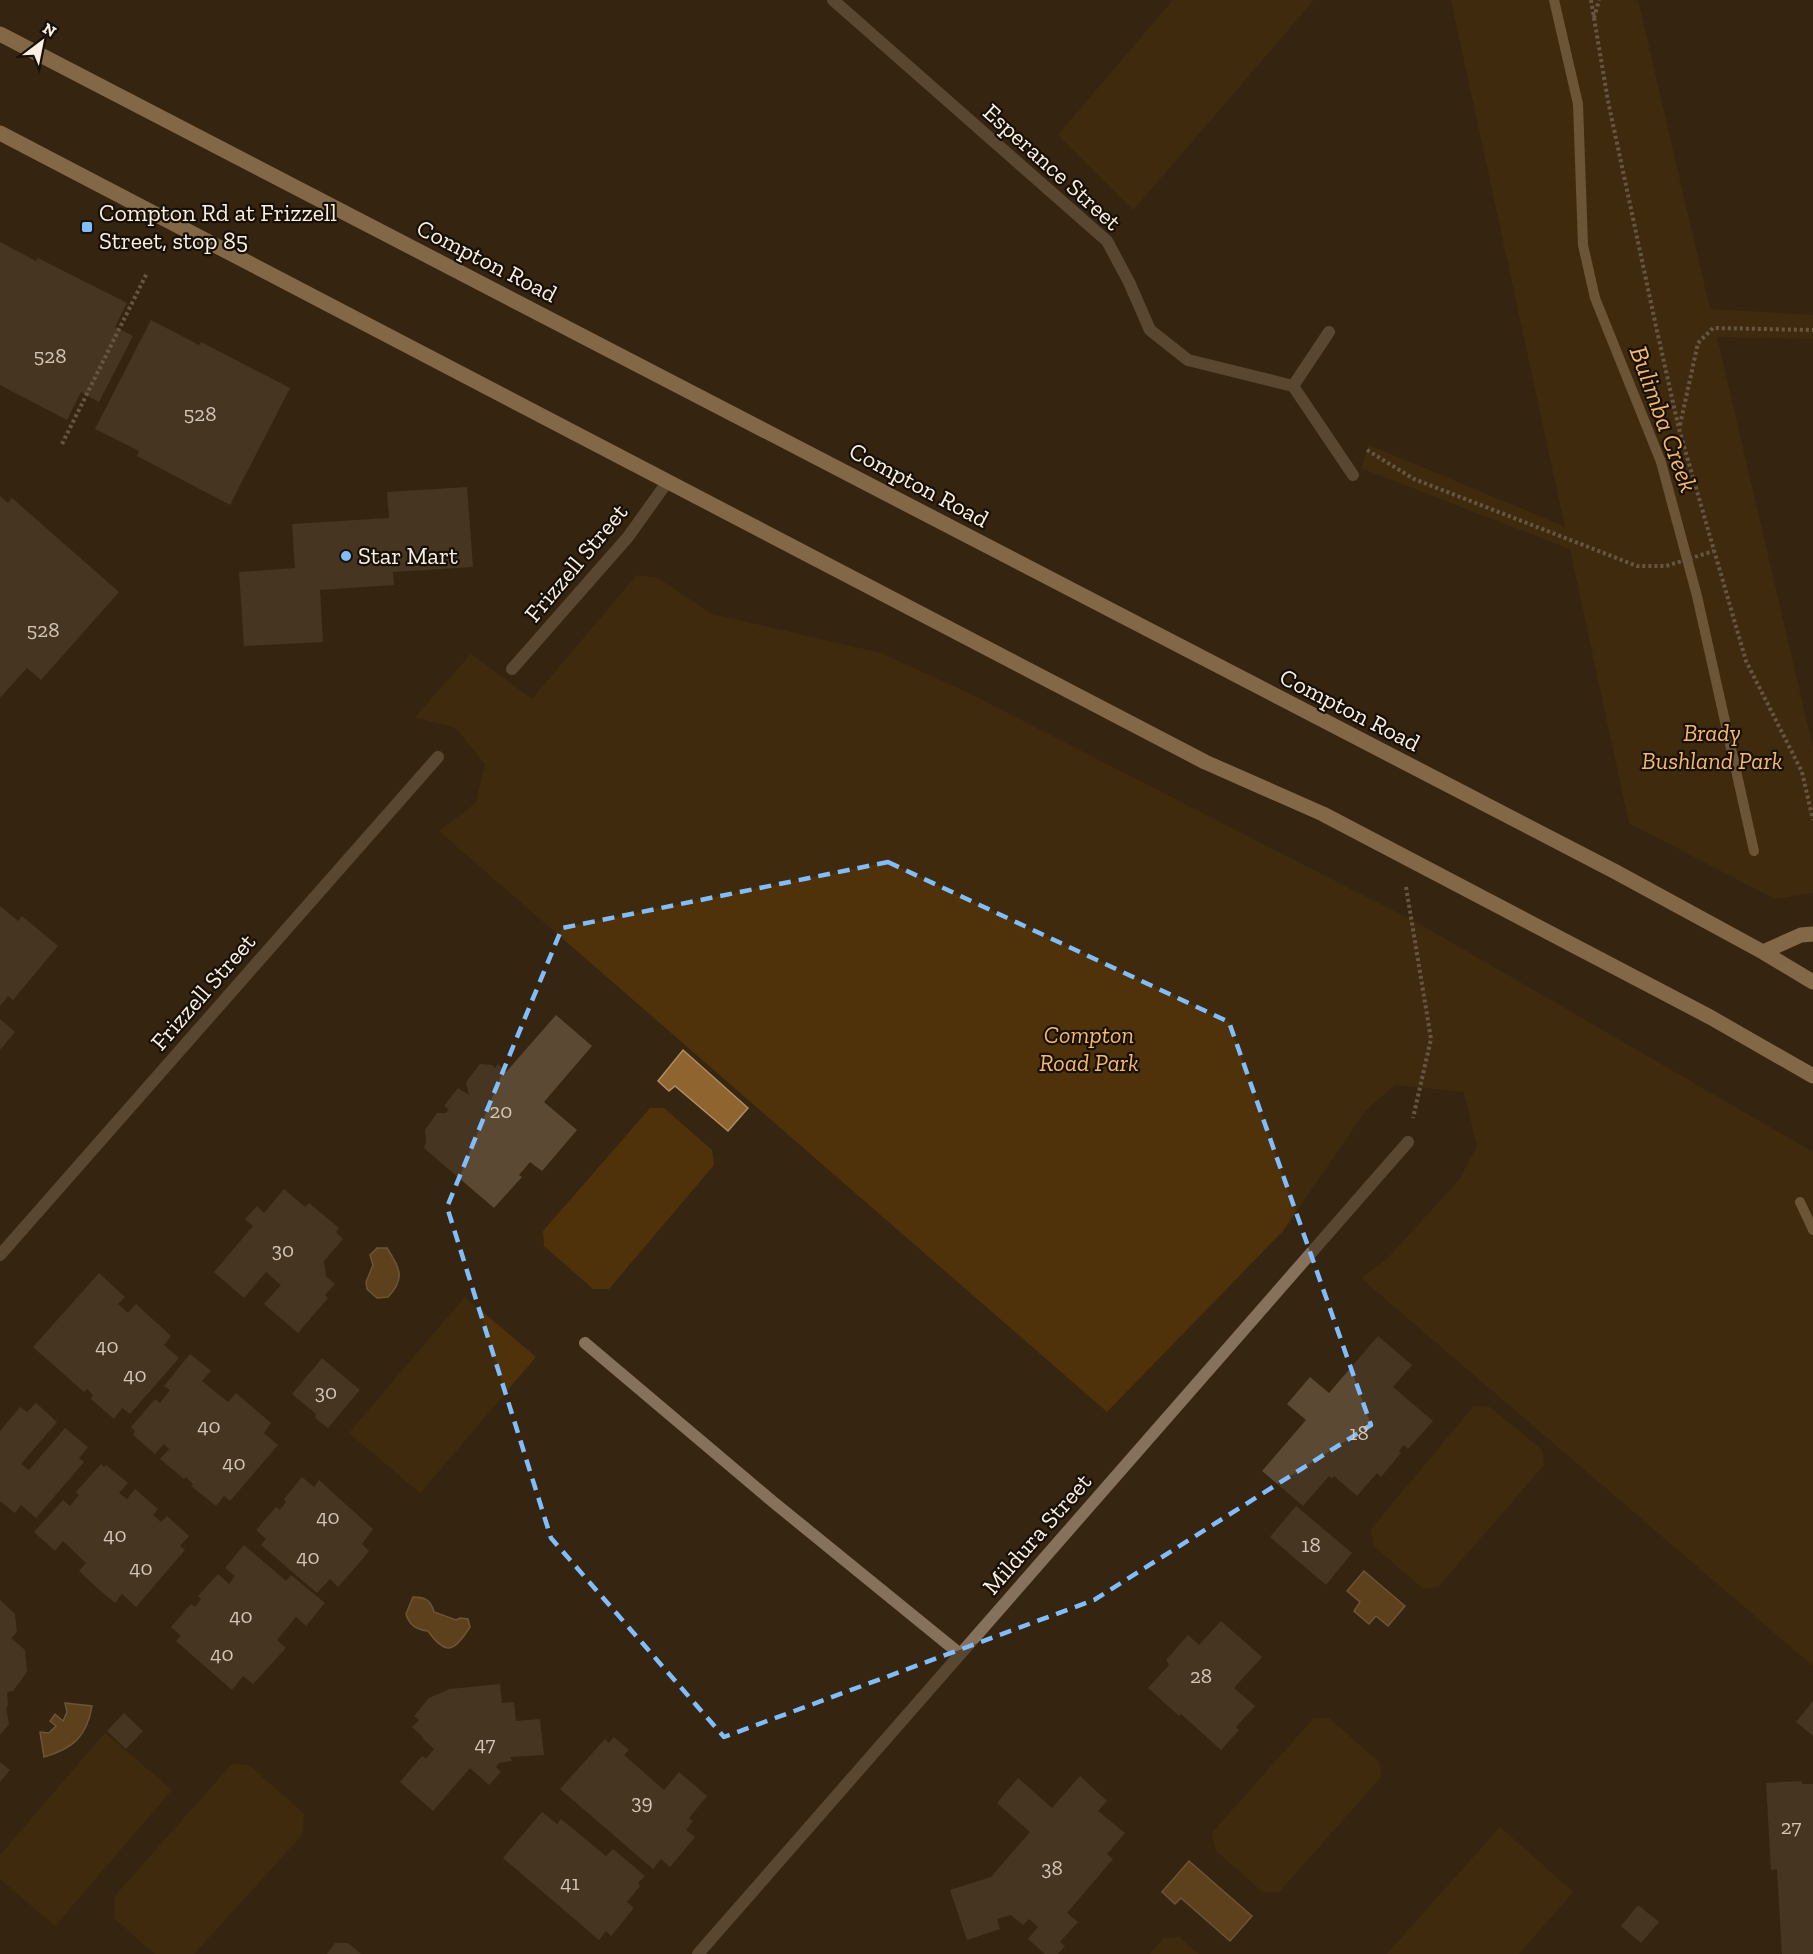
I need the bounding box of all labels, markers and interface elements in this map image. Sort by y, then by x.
north arrow [12,12,72,72]
text: N [39,18,60,41]
street label: Esperance Street [977,97,1127,236]
place label: Compton Rd at Frizzell Street, stop 85 [99,198,337,255]
street label: Compton Road [412,213,562,308]
marker: Compton Rd at Frizzell Street, stop 85 [80,220,94,234]
water label: Bulimba Creek [1623,341,1705,497]
house number: 528 [34,343,66,368]
house number: 528 [184,401,216,426]
street label: Compton Road [845,436,994,533]
street label: Frizzell Street [518,498,633,628]
place label: Star Mart [358,541,458,570]
marker: Star Mart [339,549,353,563]
house number: 528 [27,617,59,642]
street label: Compton Road [1275,662,1425,757]
park label: Brady Bushland Park [1642,718,1783,775]
street label: Frizzell Street [144,927,261,1056]
park label: Compton Road Park [1039,1020,1139,1077]
house number: 20 [490,1098,512,1123]
house number: 30 [272,1237,294,1262]
house number: 40 [95,1333,119,1358]
house number: 40 [123,1362,147,1387]
house number: 30 [315,1379,337,1404]
house number: 40 [197,1413,221,1438]
house number: 18 [1349,1420,1369,1445]
house number: 40 [222,1450,246,1475]
street label: Mildura Street [976,1467,1097,1600]
house number: 40 [316,1504,340,1529]
house number: 40 [103,1522,127,1547]
house number: 18 [1301,1532,1321,1557]
house number: 40 [296,1544,320,1569]
house number: 40 [129,1555,153,1580]
house number: 40 [229,1603,253,1628]
house number: 40 [210,1641,234,1666]
house number: 28 [1190,1663,1212,1688]
house number: 47 [475,1731,496,1756]
house number: 39 [631,1789,653,1814]
house number: 27 [1781,1814,1801,1839]
house number: 38 [1041,1855,1063,1880]
house number: 41 [560,1870,580,1895]

